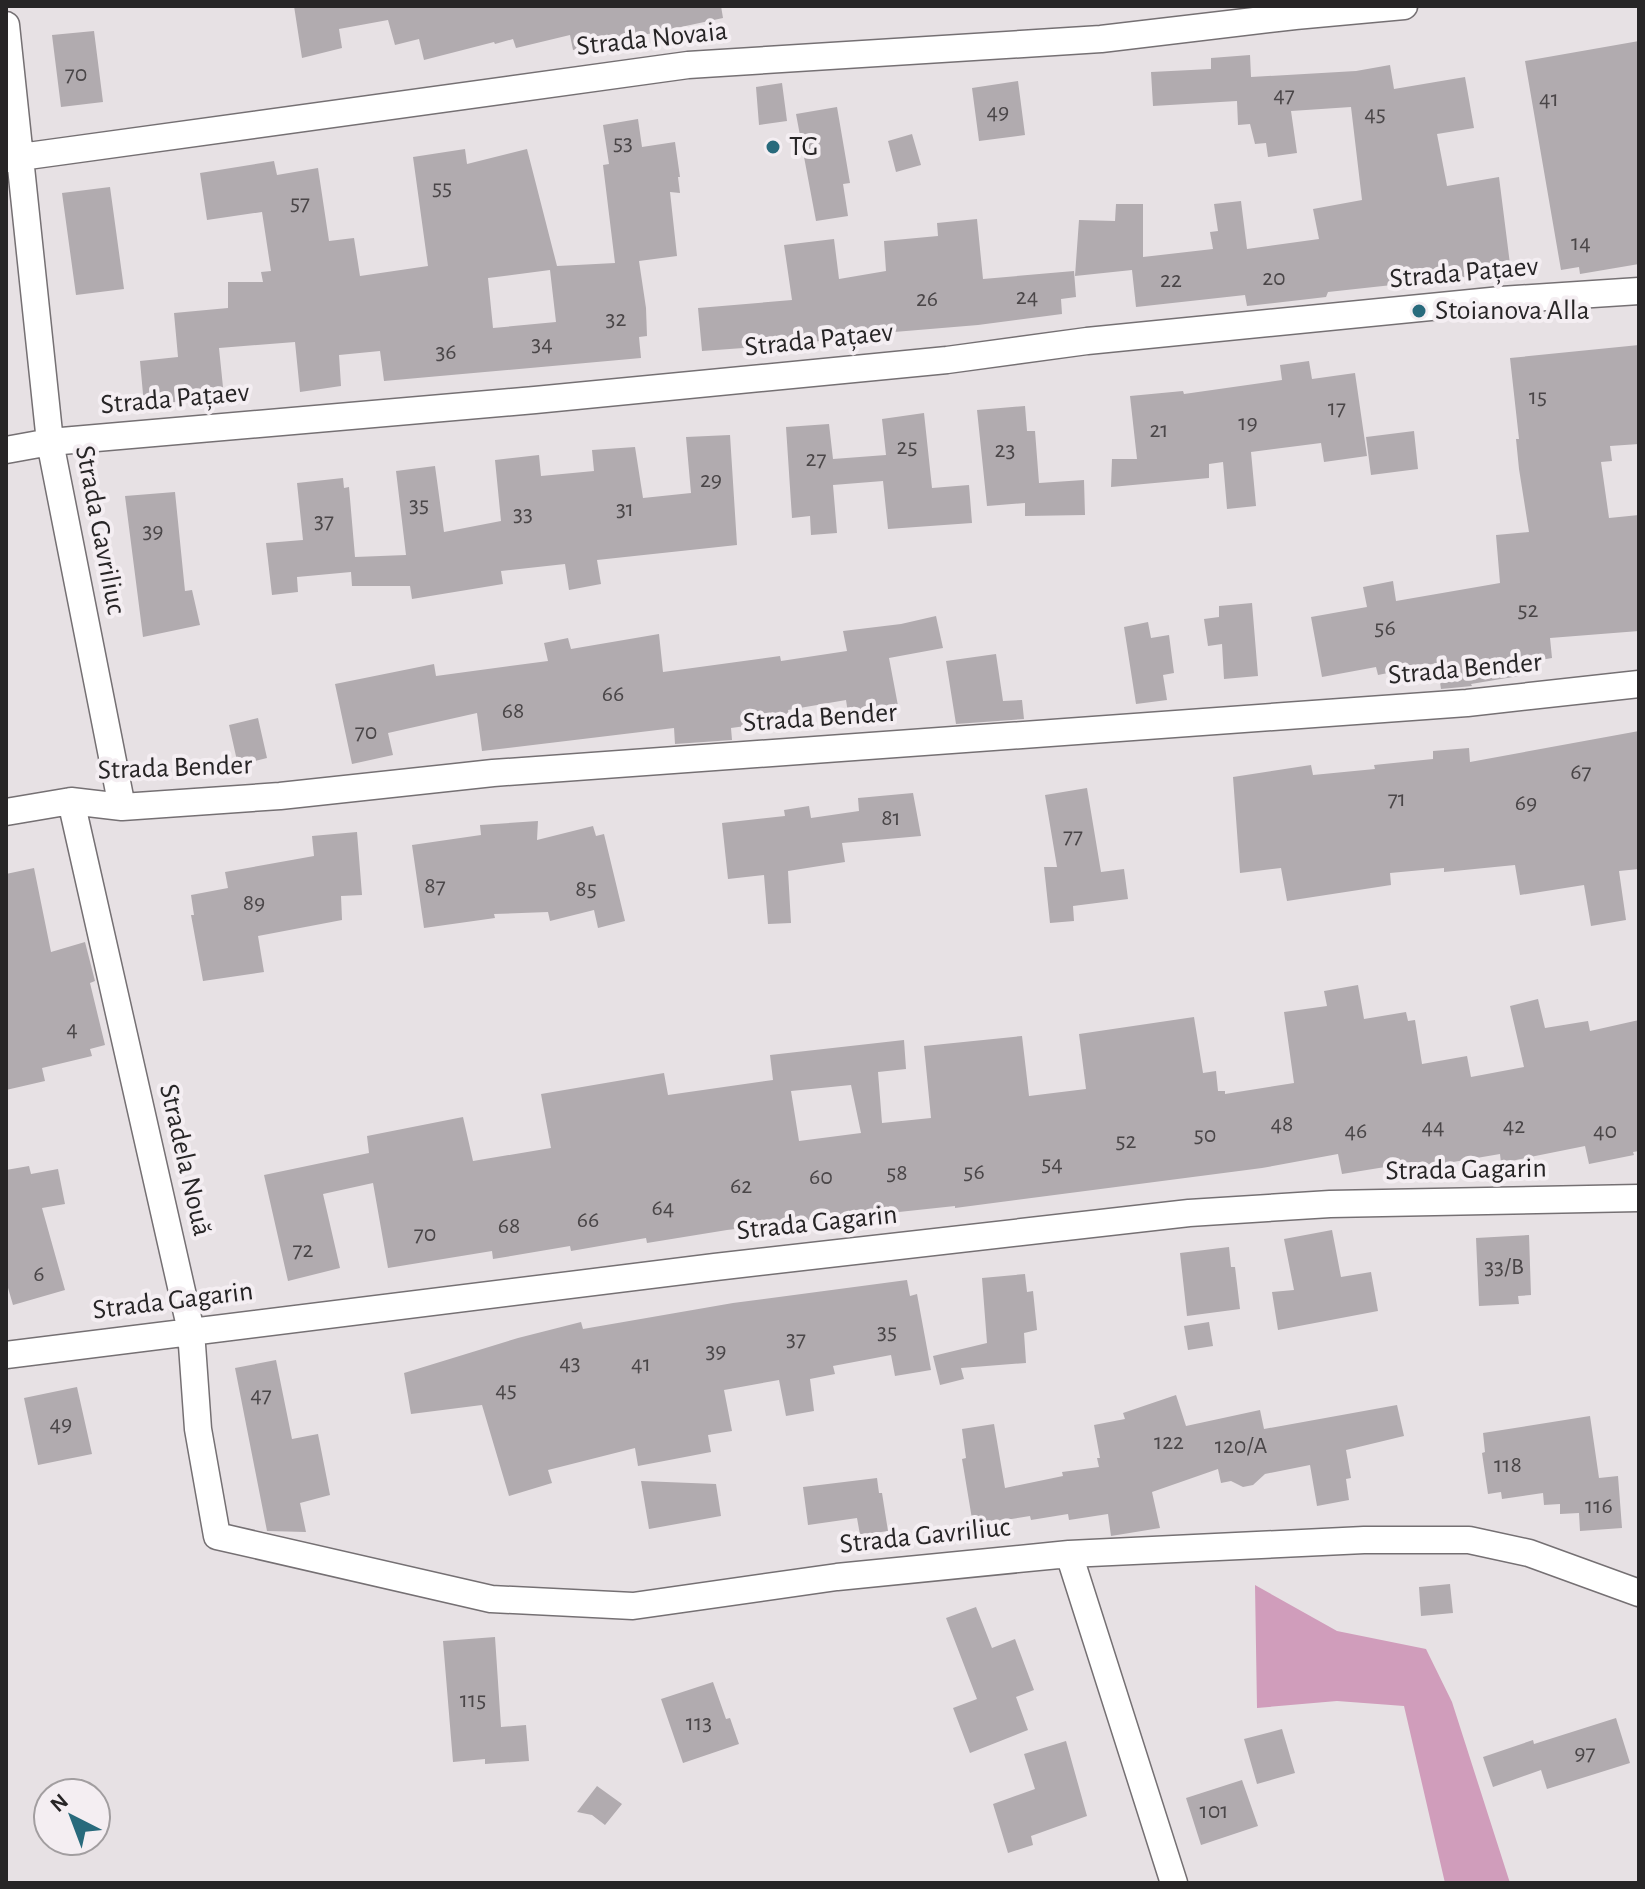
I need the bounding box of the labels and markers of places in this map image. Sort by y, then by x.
place label: TG [789,133,818,161]
marker: TG [764,138,782,156]
place label: Stoianova Alla [1435,297,1590,325]
marker: Stoianova Alla [1410,302,1428,320]

